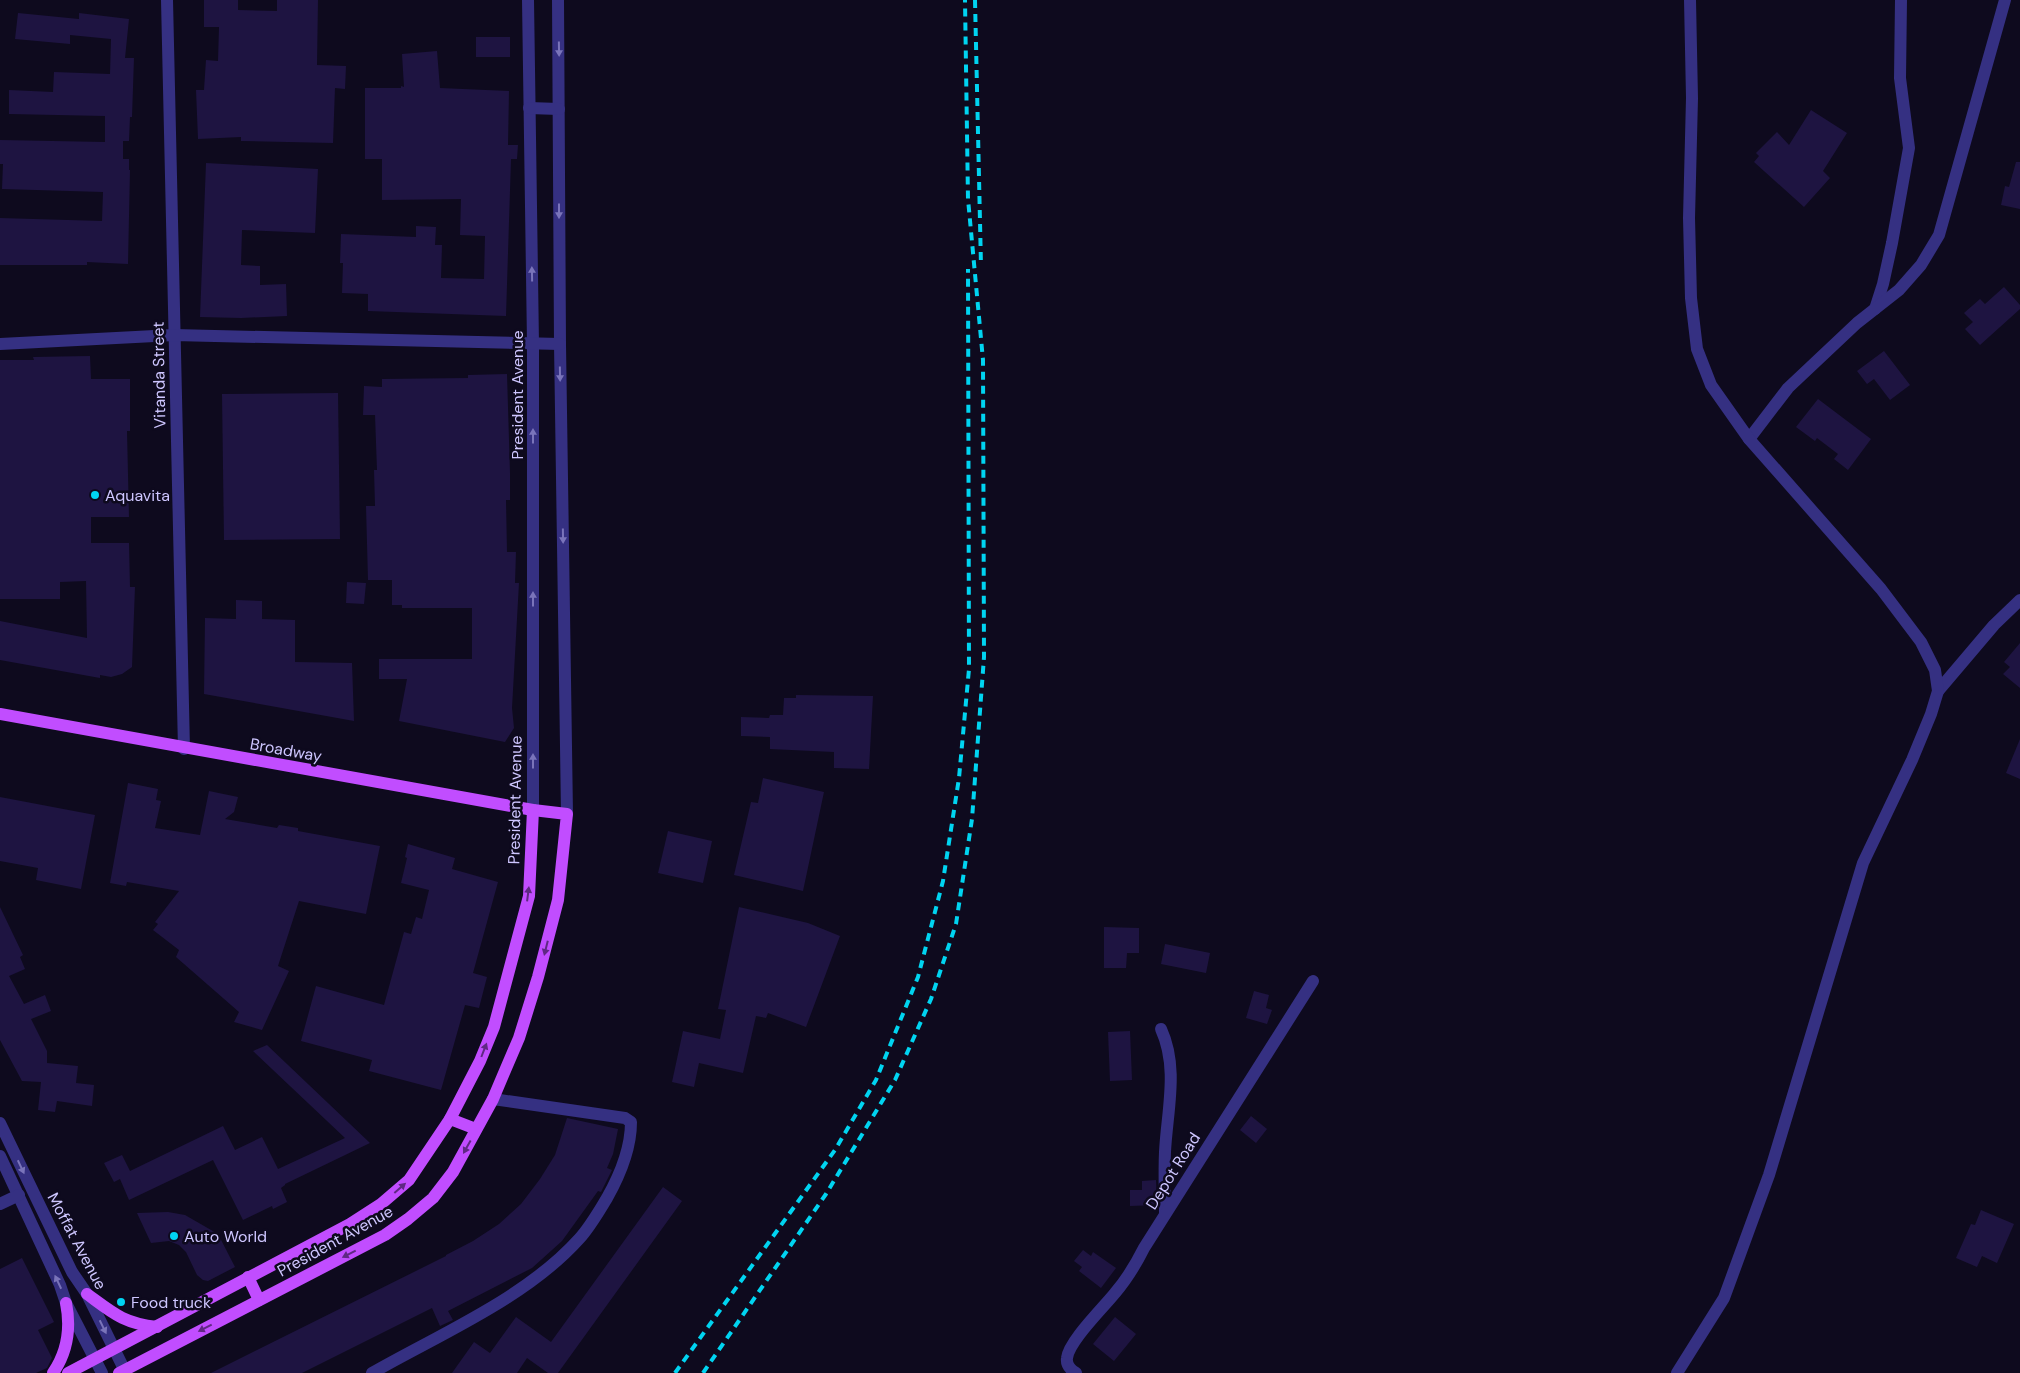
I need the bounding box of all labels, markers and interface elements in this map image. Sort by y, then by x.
one-way arrow [555,41,563,57]
one-way arrow [555,203,563,219]
one-way arrow [528,266,536,282]
street label: Vitanda Street [148,321,170,429]
street label: President Avenue [507,330,528,460]
one-way arrow [557,366,565,382]
one-way arrow [529,428,537,444]
place label: Aquavita [105,485,170,506]
marker: Aquavita [89,489,101,501]
one-way arrow [560,528,568,544]
one-way arrow [529,591,537,607]
street label: Broadway [248,733,324,767]
street label: President Avenue [503,735,527,865]
one-way arrow [529,753,537,769]
one-way arrow [525,886,533,902]
one-way arrow [542,940,550,955]
one-way arrow [481,1043,489,1057]
street label: Depot Road [1141,1129,1205,1213]
one-way arrow [462,1140,471,1153]
one-way arrow [17,1160,25,1174]
one-way arrow [393,1182,406,1193]
street label: Moffat Avenue [43,1189,111,1293]
street label: President Avenue [273,1201,397,1281]
place label: Auto World [184,1226,267,1247]
marker: Auto World [168,1230,180,1242]
one-way arrow [342,1250,356,1258]
one-way arrow [54,1275,62,1289]
place label: Food truck [131,1292,211,1313]
marker: Food truck [115,1296,127,1308]
one-way arrow [99,1320,107,1334]
one-way arrow [198,1324,212,1332]

